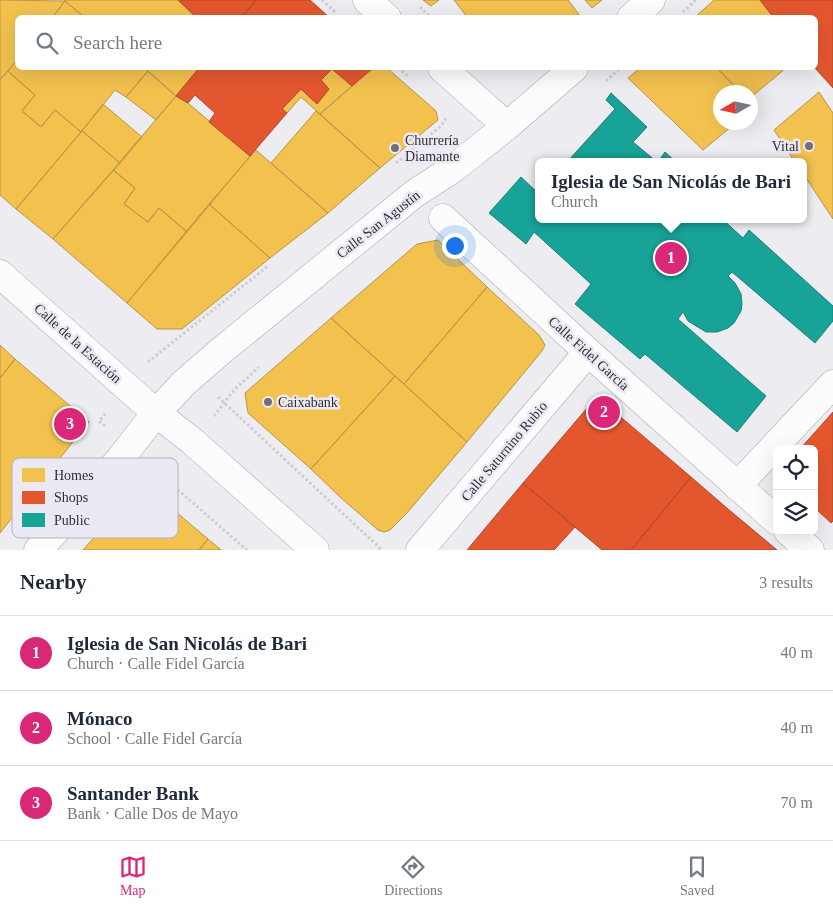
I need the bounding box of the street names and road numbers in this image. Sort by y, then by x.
street label: Calle San Agustín [334,187,423,261]
street label: Calle de la Estación [31,300,124,386]
street label: Calle Fidel García [546,313,632,394]
street label: Calle Saturnino Rubio [458,399,550,504]

